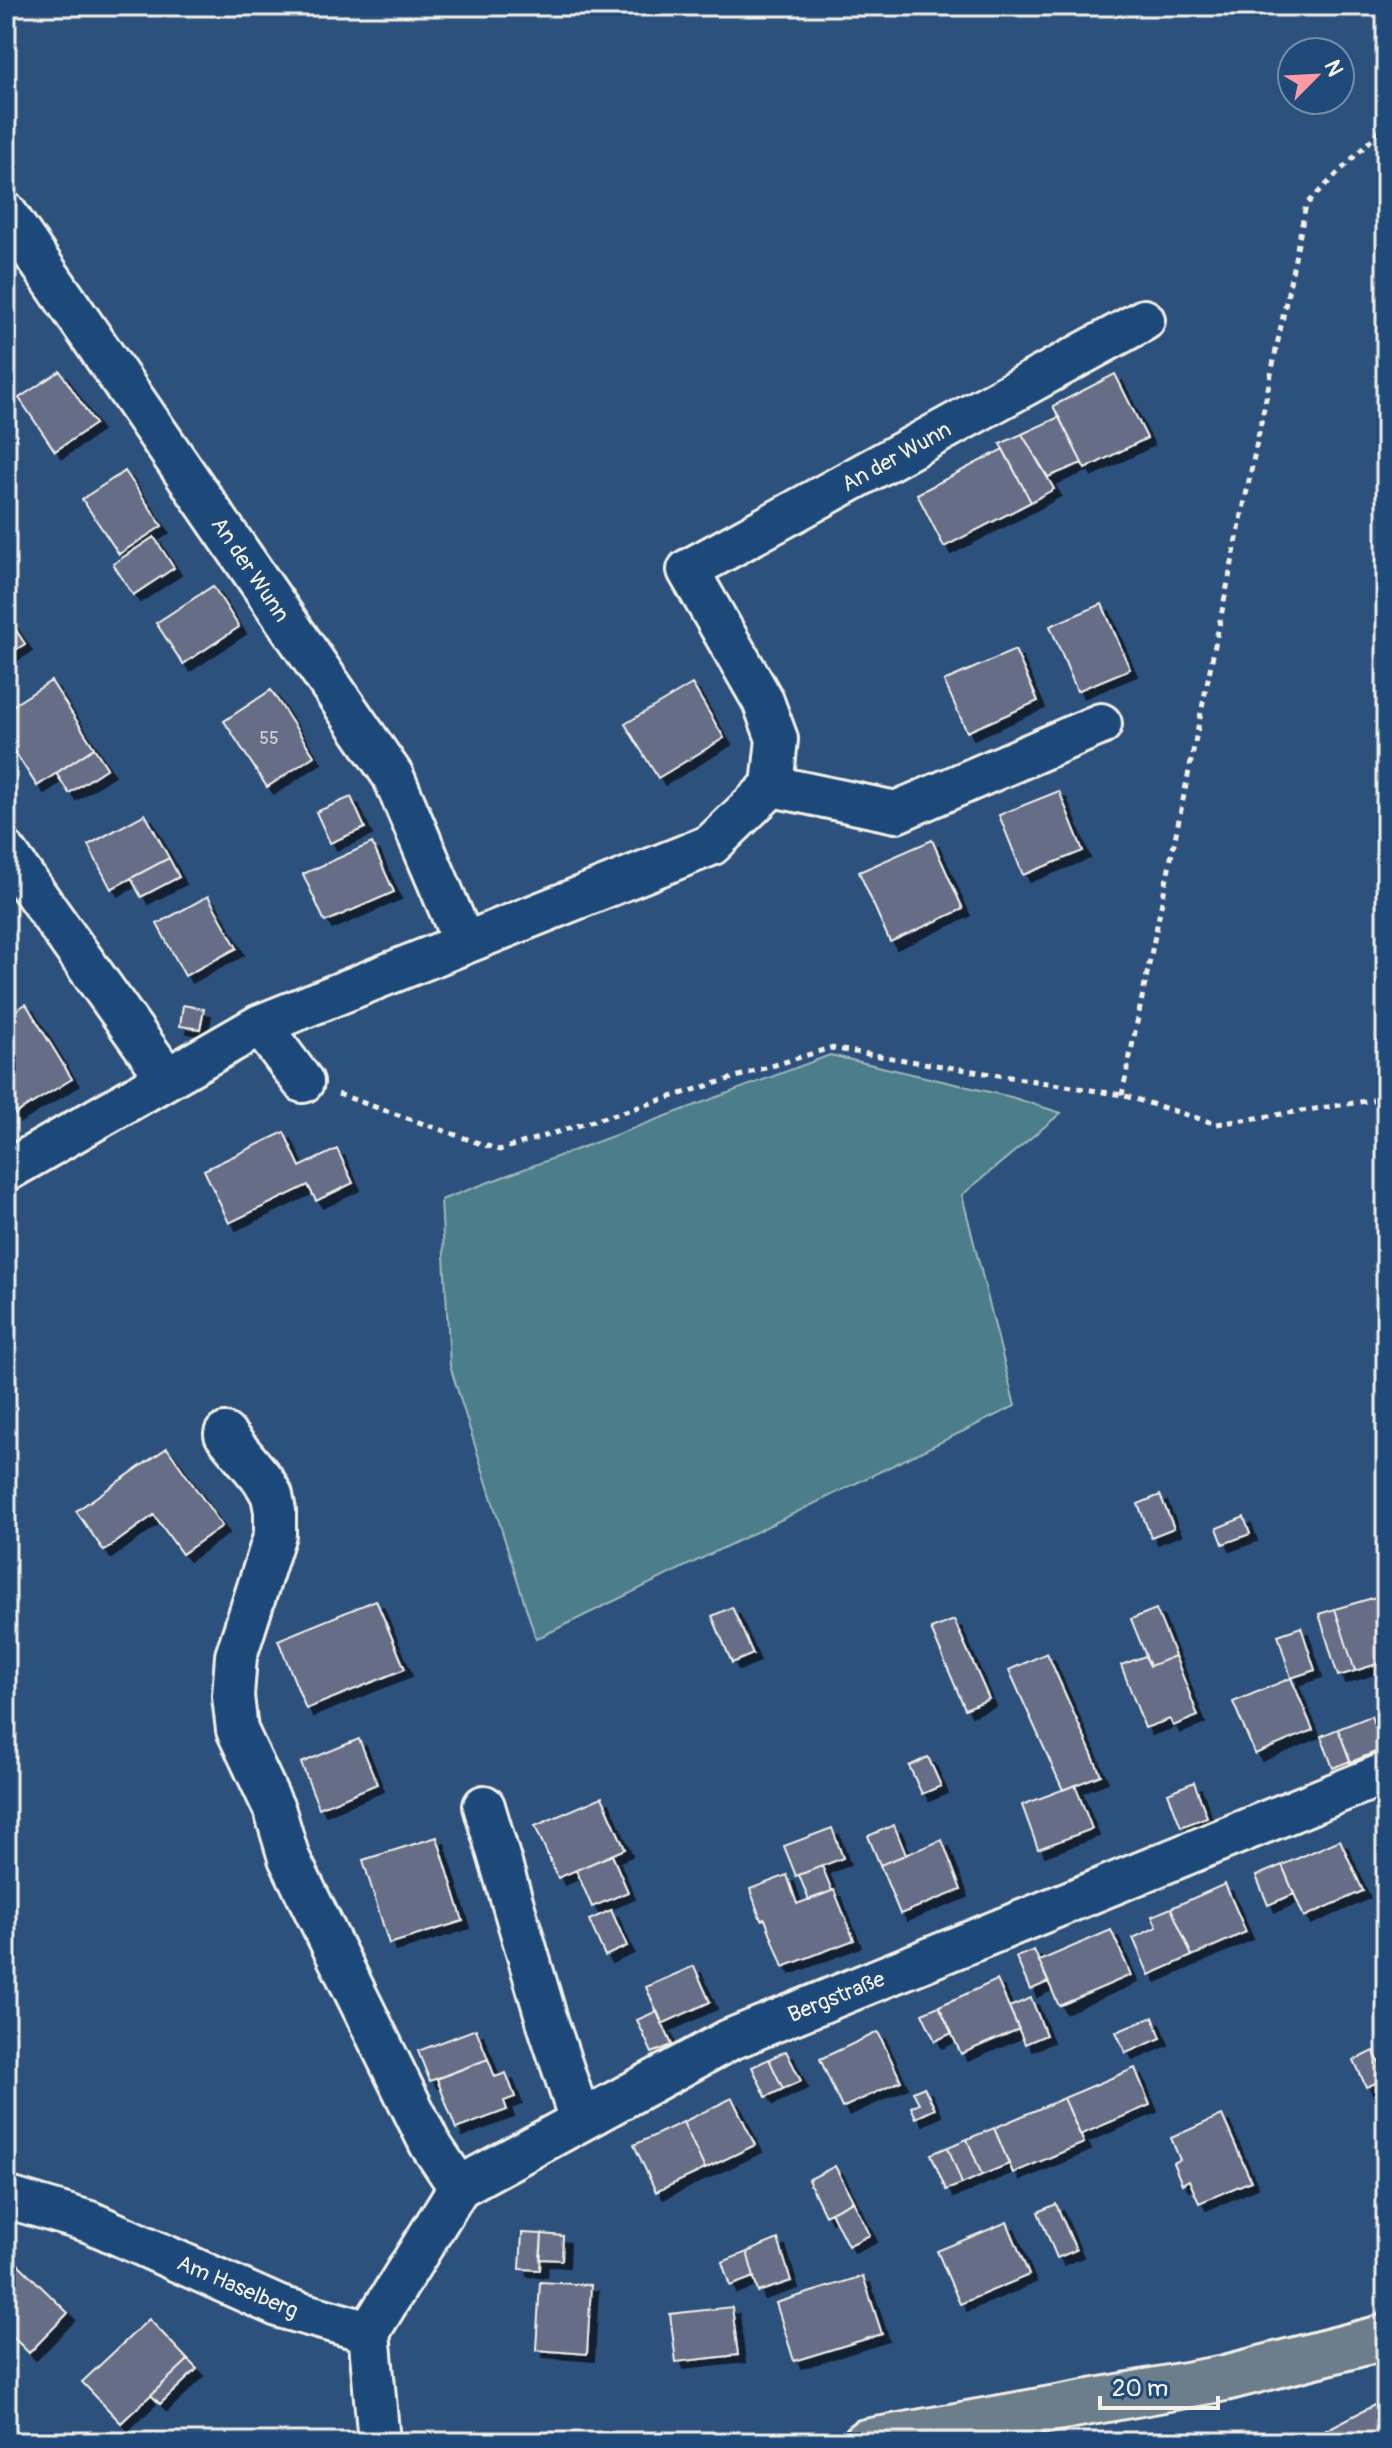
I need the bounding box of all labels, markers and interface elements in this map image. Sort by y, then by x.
north arrow [1276,36,1356,116]
text: N [1318,56,1349,81]
street label: An der Wunn [837,415,956,498]
street label: An der Wunn [205,512,296,627]
house number: 55 [259,727,279,750]
street label: Bergstraße [784,1965,889,2029]
street label: Am Haselberg [173,2249,302,2325]
scale bar [1100,2360,1218,2410]
text: 20 m [1112,2374,1168,2403]

